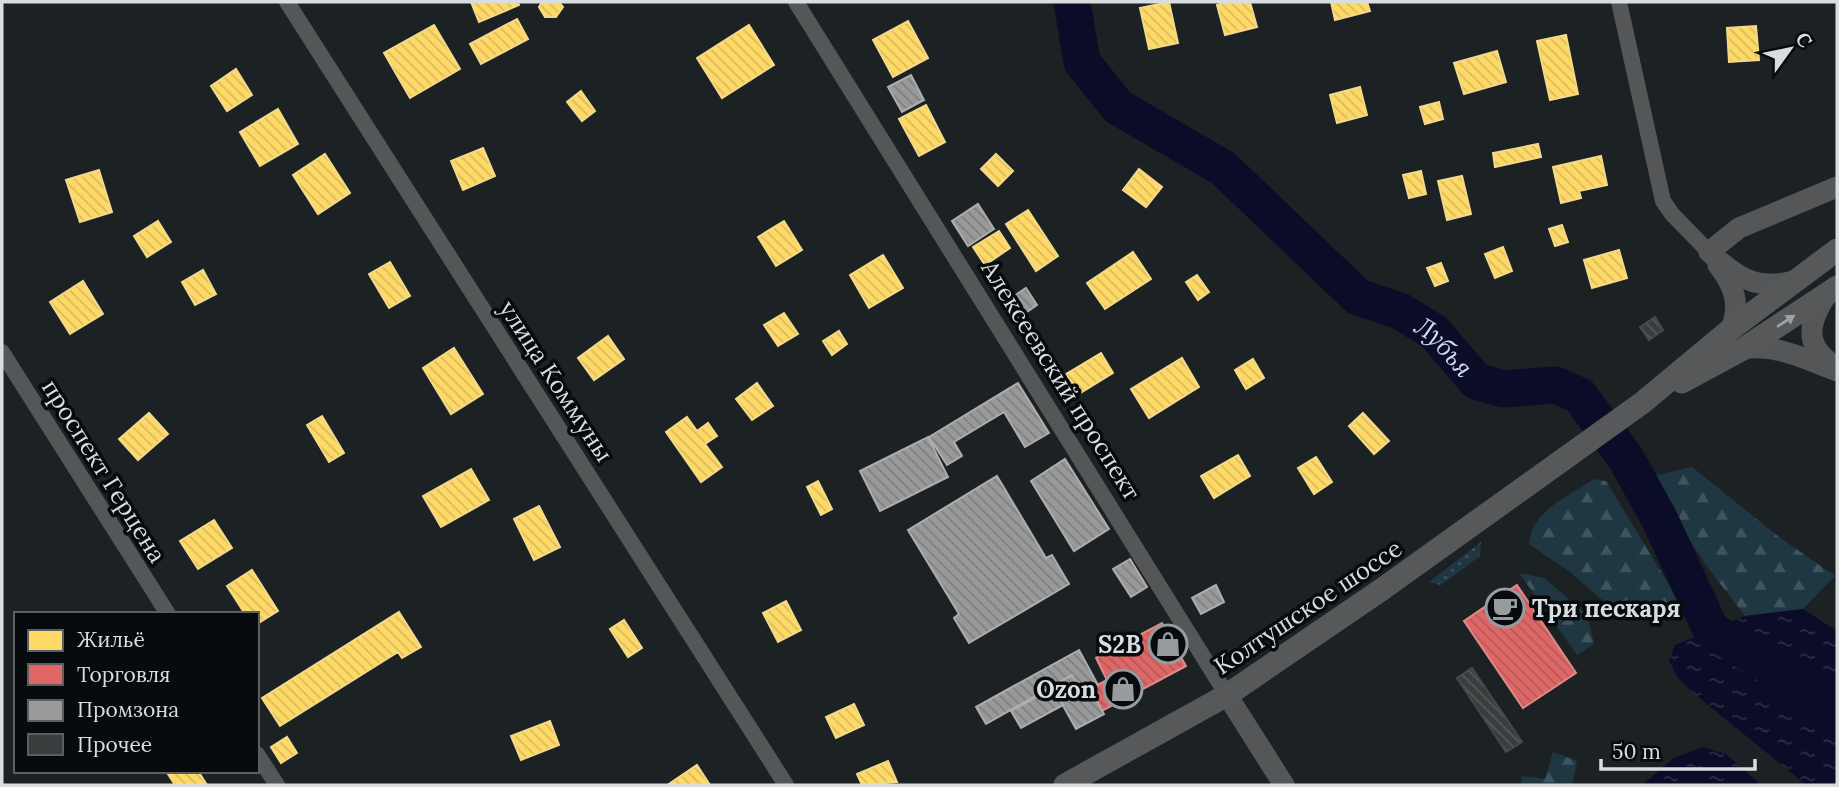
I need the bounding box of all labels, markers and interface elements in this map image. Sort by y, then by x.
north arrow [1755,14,1825,84]
text: С [1791,28,1818,52]
street label: Алексеевский проспект [974,254,1147,506]
street label: улица Коммуны [492,294,620,468]
water label: Лубья [1409,308,1481,383]
one-way arrow [1777,314,1795,328]
street label: проспект Герцена [35,374,173,568]
street label: Колтушское шоссе [1208,533,1408,681]
cafe icon: Три пескаря [1484,587,1526,629]
place label: Три пескаря [1532,593,1681,624]
legend [14,612,259,773]
shop icon: S2B [1147,623,1189,665]
text: Жильё [77,626,145,653]
place label: S2B [1098,629,1141,660]
text: Торговля [77,661,171,688]
shop icon: Ozon [1102,668,1144,710]
place label: Ozon [1036,674,1096,705]
text: Промзона [77,696,179,723]
scale bar [1601,728,1755,772]
text: Прочее [77,731,152,758]
text: 50 m [1612,738,1661,765]

